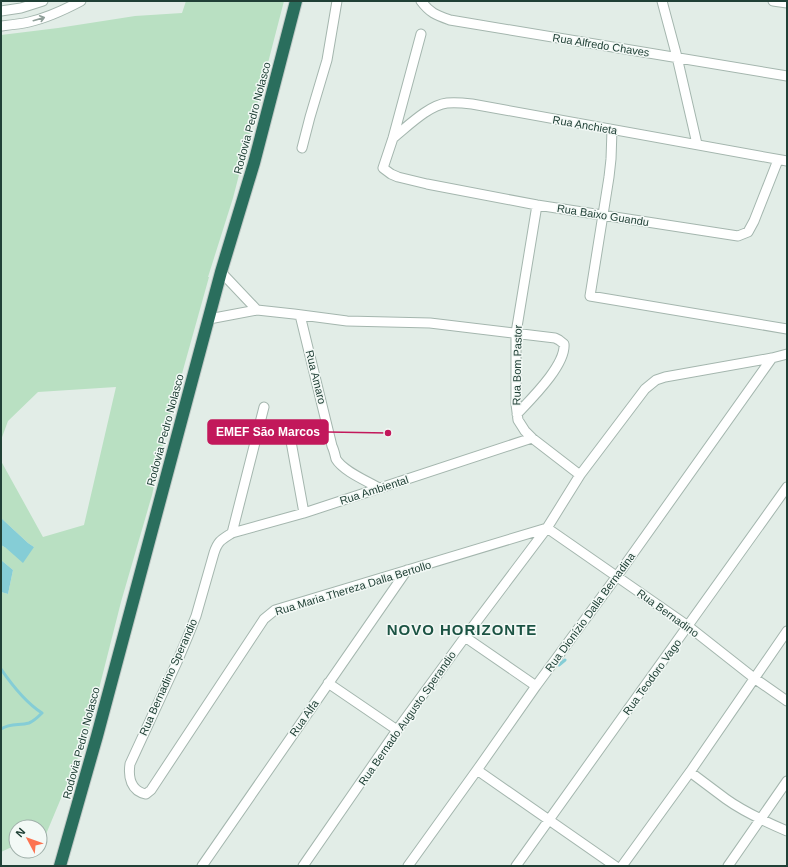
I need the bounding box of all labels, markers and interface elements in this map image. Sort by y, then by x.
one-way arrow [33,15,46,22]
street label: Rua Alfredo Chaves [552,31,651,59]
street label: Rodovia Pedro Nolasco [231,61,273,175]
street label: Rua Anchieta [552,113,619,137]
street label: Rua Baixo Guandu [556,202,650,228]
street label: Rua Bom Pastor [510,324,524,405]
street label: Rua Amaro [304,349,328,405]
street label: Rodovia Pedro Nolasco [144,373,186,487]
callout: EMEF São Marcos [208,420,328,444]
text: EMEF São Marcos [216,425,320,439]
street label: Rua Ambiental [338,473,410,507]
street label: Rua Dionízio Dalla Bernadina [543,549,638,674]
street label: Rua Maria Thereza Dalla Bertollo [274,559,432,617]
street label: Rua Bernadino [635,587,701,639]
street label: Rua Bernadino Sperandio [137,617,199,737]
district label: NOVO HORIZONTE [387,621,537,638]
street label: Rua Teodoro Vago [620,637,684,717]
street label: Rua Bernado Augusto Sperandio [356,649,458,787]
street label: Rodovia Pedro Nolasco [60,686,102,800]
street label: Rua Alfa [287,697,321,738]
north arrow [8,819,48,859]
text: N [13,825,28,839]

